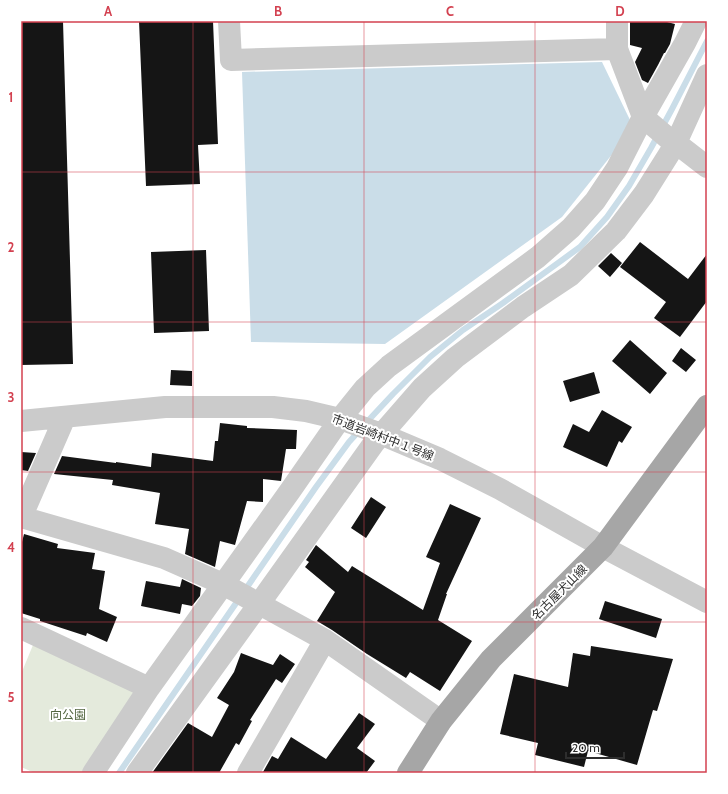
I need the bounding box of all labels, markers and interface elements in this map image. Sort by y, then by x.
text: A [104,3,113,19]
text: B [274,3,282,19]
text: C [446,3,454,19]
text: D [615,3,625,19]
text: 1 [9,89,13,105]
text: 2 [8,239,15,255]
text: 3 [7,389,15,405]
street label: 市道岩崎村中１号線 [330,411,436,463]
text: 4 [7,539,15,555]
street label: 名古屋犬山線 [528,561,590,623]
text: 5 [8,689,15,705]
park label: 向公園 [50,707,86,722]
scale bar [566,734,624,760]
text: 20 m [572,740,600,755]

